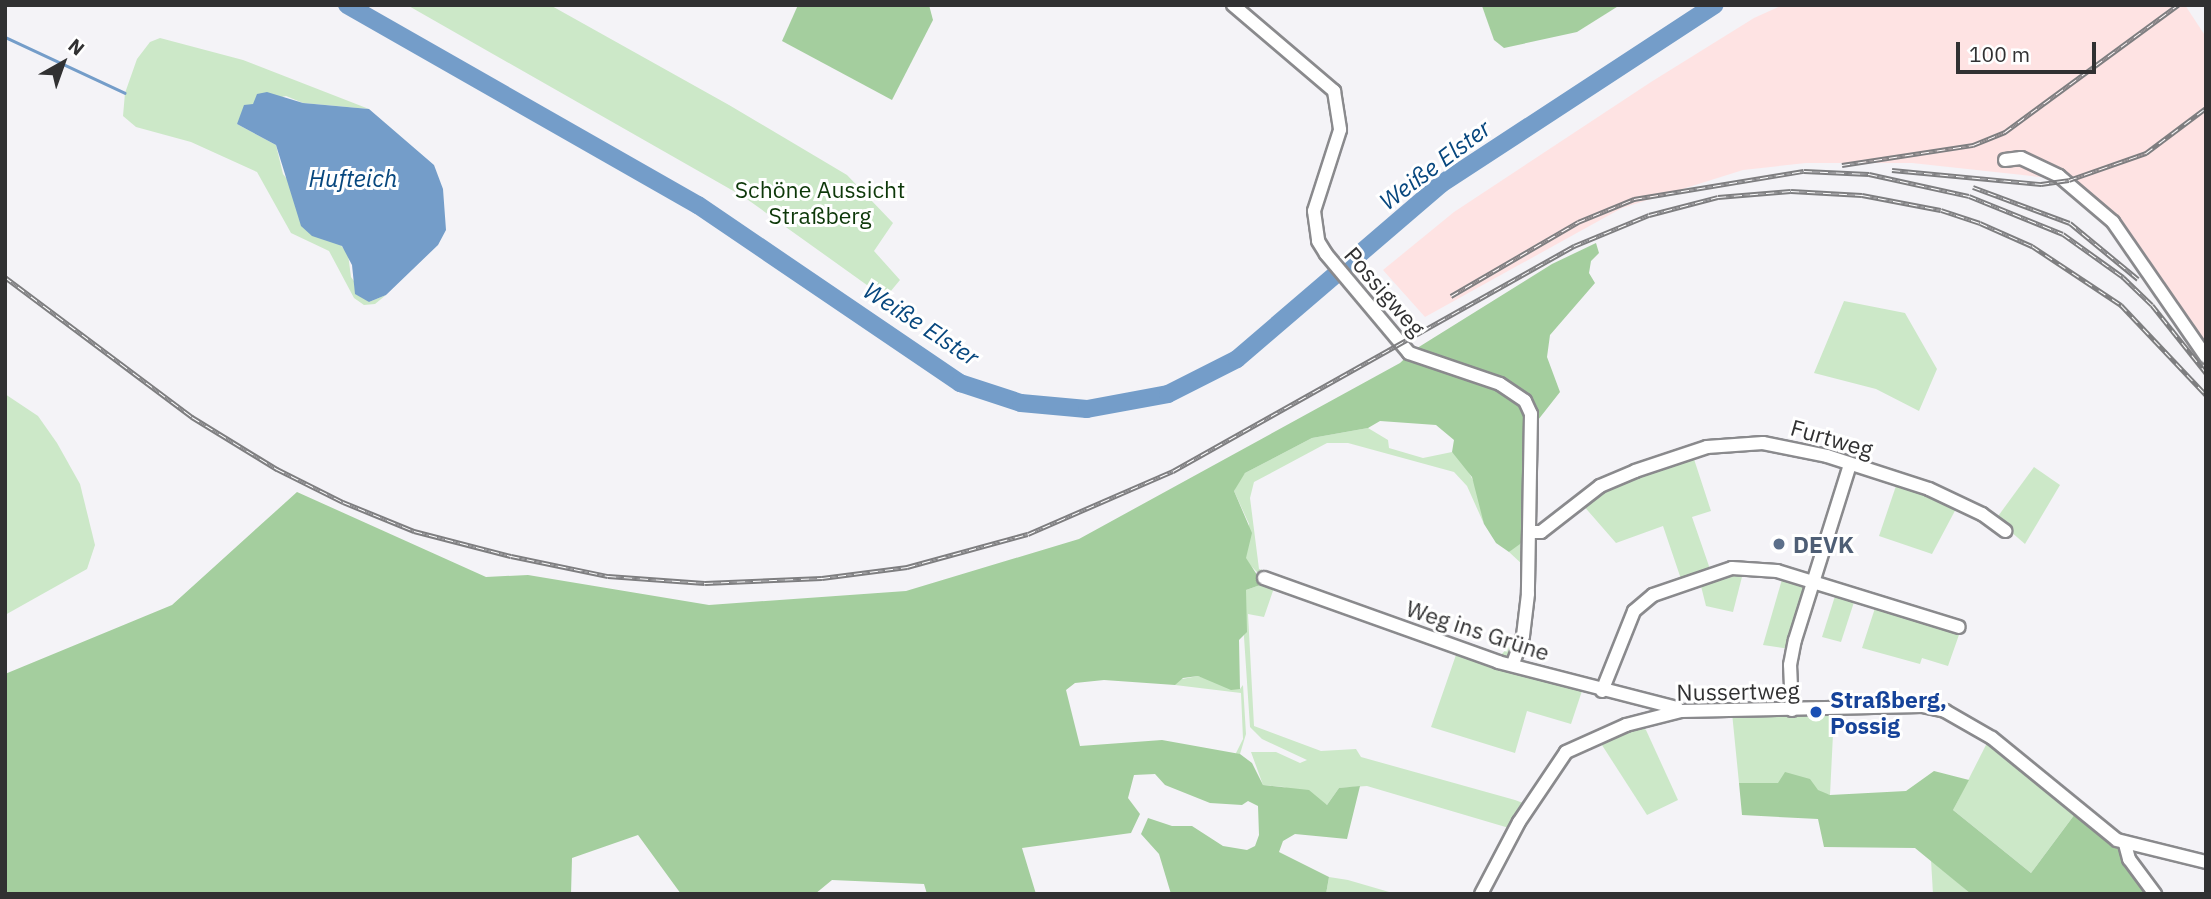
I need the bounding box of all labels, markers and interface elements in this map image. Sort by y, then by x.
north arrow [28,28,98,98]
scale bar [1959,28,2099,72]
text: N [64,33,89,61]
text: 100 m [1969,40,2030,68]
water label: Weiße Elster [1374,114,1496,216]
water label: Hufteich [309,165,397,193]
park label: Schöne Aussicht Straßberg [735,175,905,229]
street label: Possigweg [1339,241,1431,341]
water label: Weiße Elster [858,276,984,372]
street label: Furtweg [1788,413,1876,463]
place label: DEVK [1793,530,1854,558]
marker: DEVK [1771,536,1787,552]
street label: Weg ins Grüne [1403,594,1553,666]
street label: Nussertweg [1676,676,1800,706]
place label: Straßberg, Possig [1830,685,1947,739]
marker: Straßberg, Possig [1808,704,1824,720]

